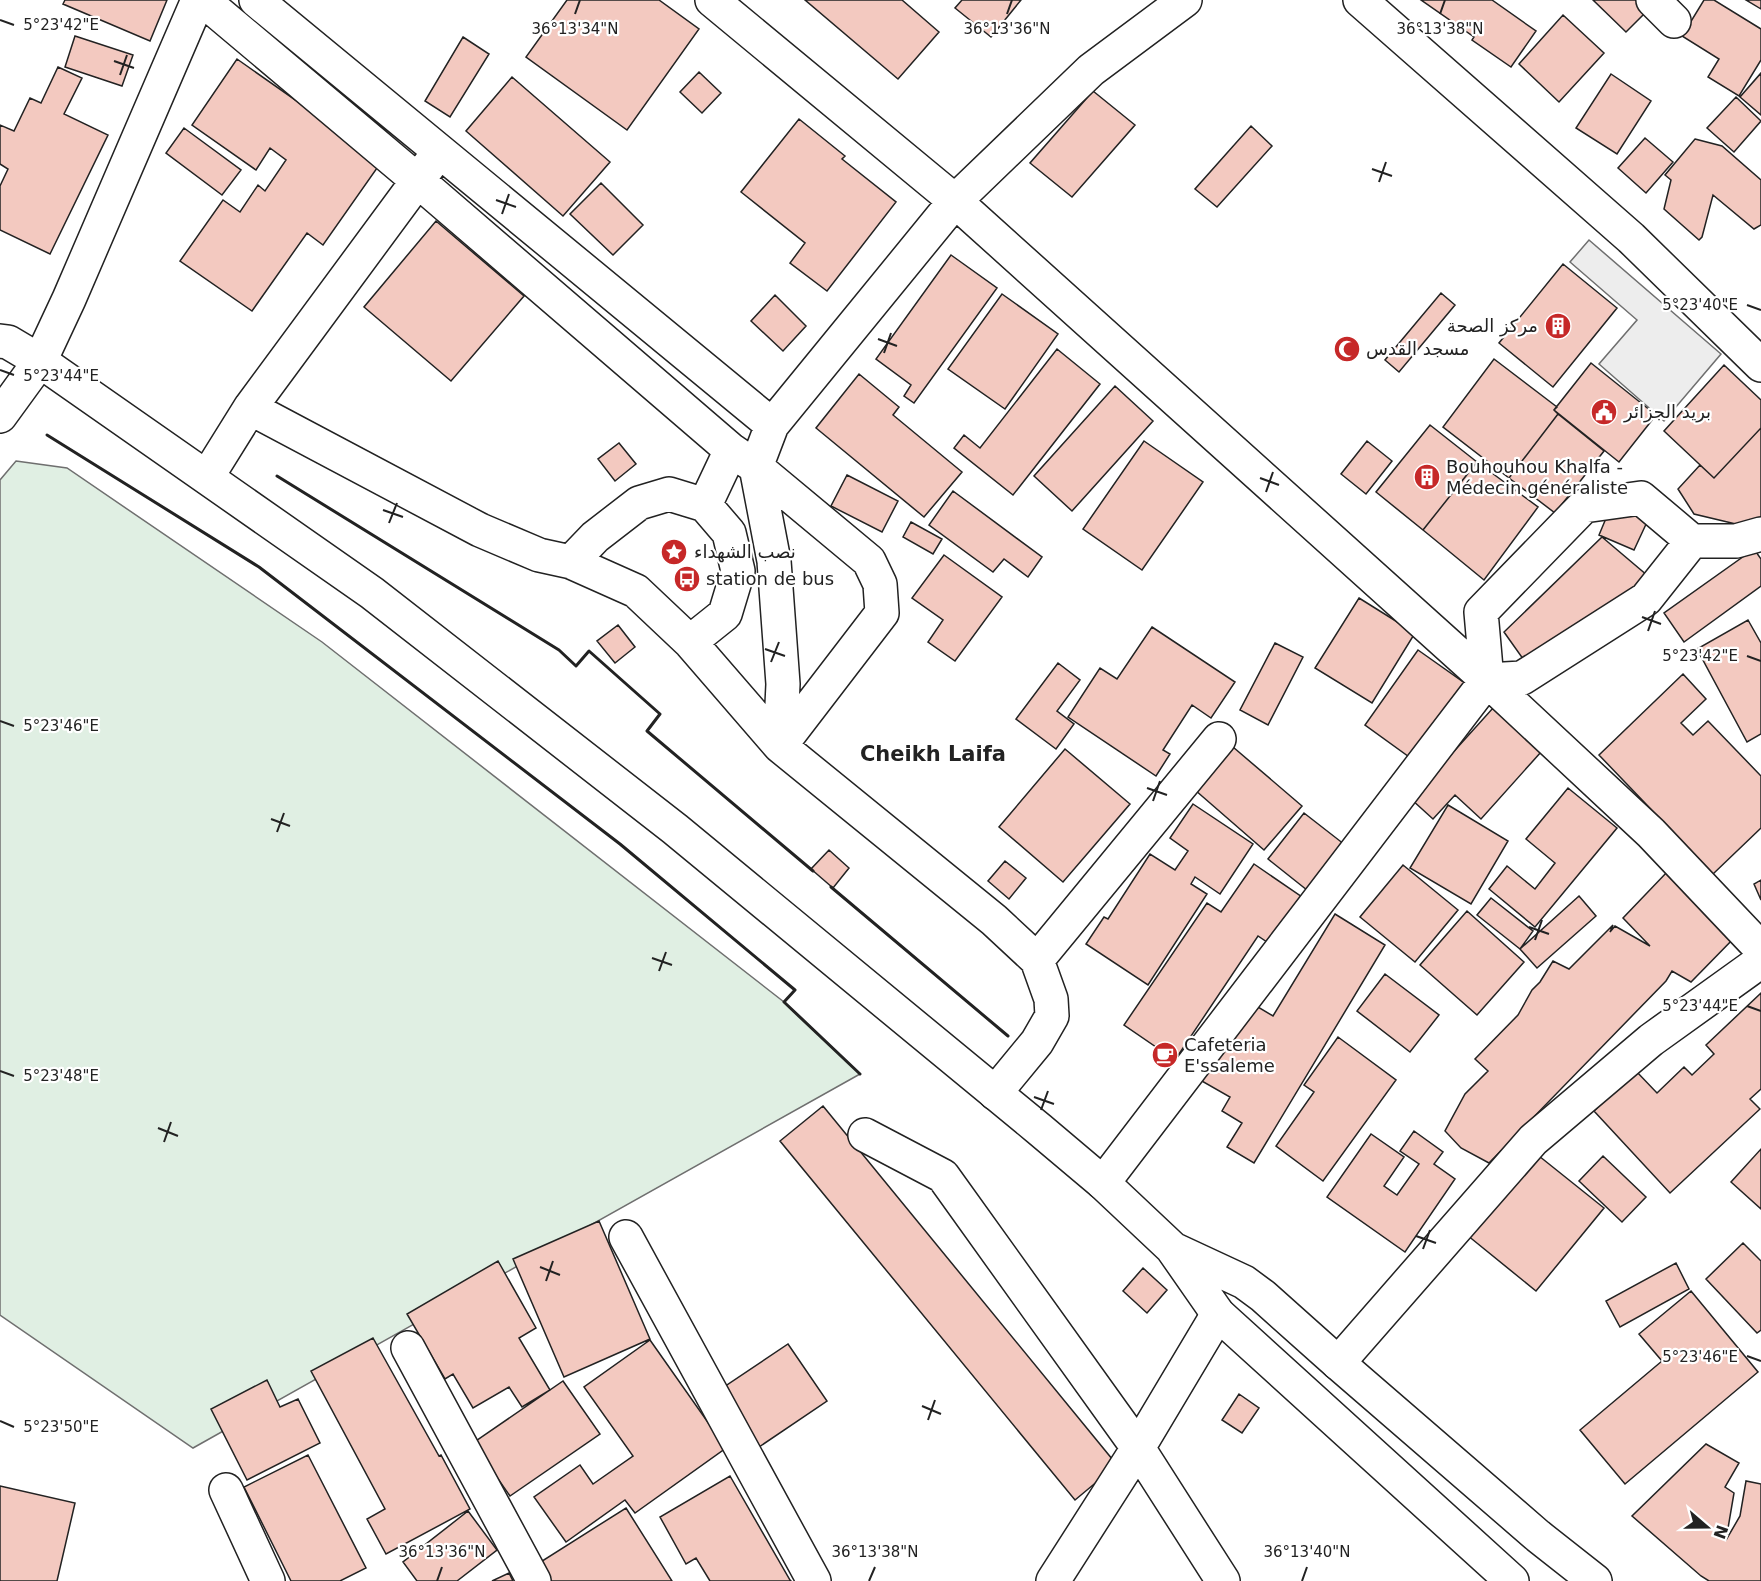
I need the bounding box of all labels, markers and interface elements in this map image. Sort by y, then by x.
text: 5°23'42"E [23,16,99,34]
text: 36°13'34"N [531,20,619,38]
text: 36°13'36"N [963,20,1051,38]
text: 36°13'38"N [1396,20,1484,38]
text: 5°23'40"E [1662,296,1738,314]
building icon: مركز الصحة [1543,311,1573,341]
place label: مركز الصحة [1447,315,1538,337]
mosque icon: مسجد القدس [1332,334,1362,364]
place label: مسجد القدس [1366,338,1470,359]
text: 5°23'44"E [23,367,99,385]
public building icon: بريد الجزائر [1589,397,1619,427]
place label: بريد الجزائر [1623,401,1711,423]
place label: Bouhouhou Khalfa - Médecin généraliste [1446,456,1628,498]
building icon: Bouhouhou Khalfa - Médecin généraliste [1412,462,1442,492]
place icon: نصب الشهداء [659,537,689,567]
place label: نصب الشهداء [694,541,796,563]
bus stop icon: station de bus [672,564,702,594]
place label: station de bus [706,568,834,589]
text: 5°23'42"E [1662,647,1738,665]
text: 5°23'46"E [23,717,99,735]
district label: Cheikh Laifa [860,742,1006,766]
text: 5°23'44"E [1662,997,1738,1015]
place label: Cafeteria E'ssaleme [1184,1034,1275,1076]
cafe icon: Cafeteria E'ssaleme [1150,1040,1180,1070]
text: 5°23'48"E [23,1067,99,1085]
text: 5°23'46"E [1662,1348,1738,1366]
text: 5°23'50"E [23,1418,99,1436]
north arrow [1677,1497,1737,1557]
text: N [1709,1522,1732,1542]
text: 36°13'36"N [398,1543,486,1561]
text: 36°13'38"N [831,1543,919,1561]
text: 36°13'40"N [1263,1543,1351,1561]

